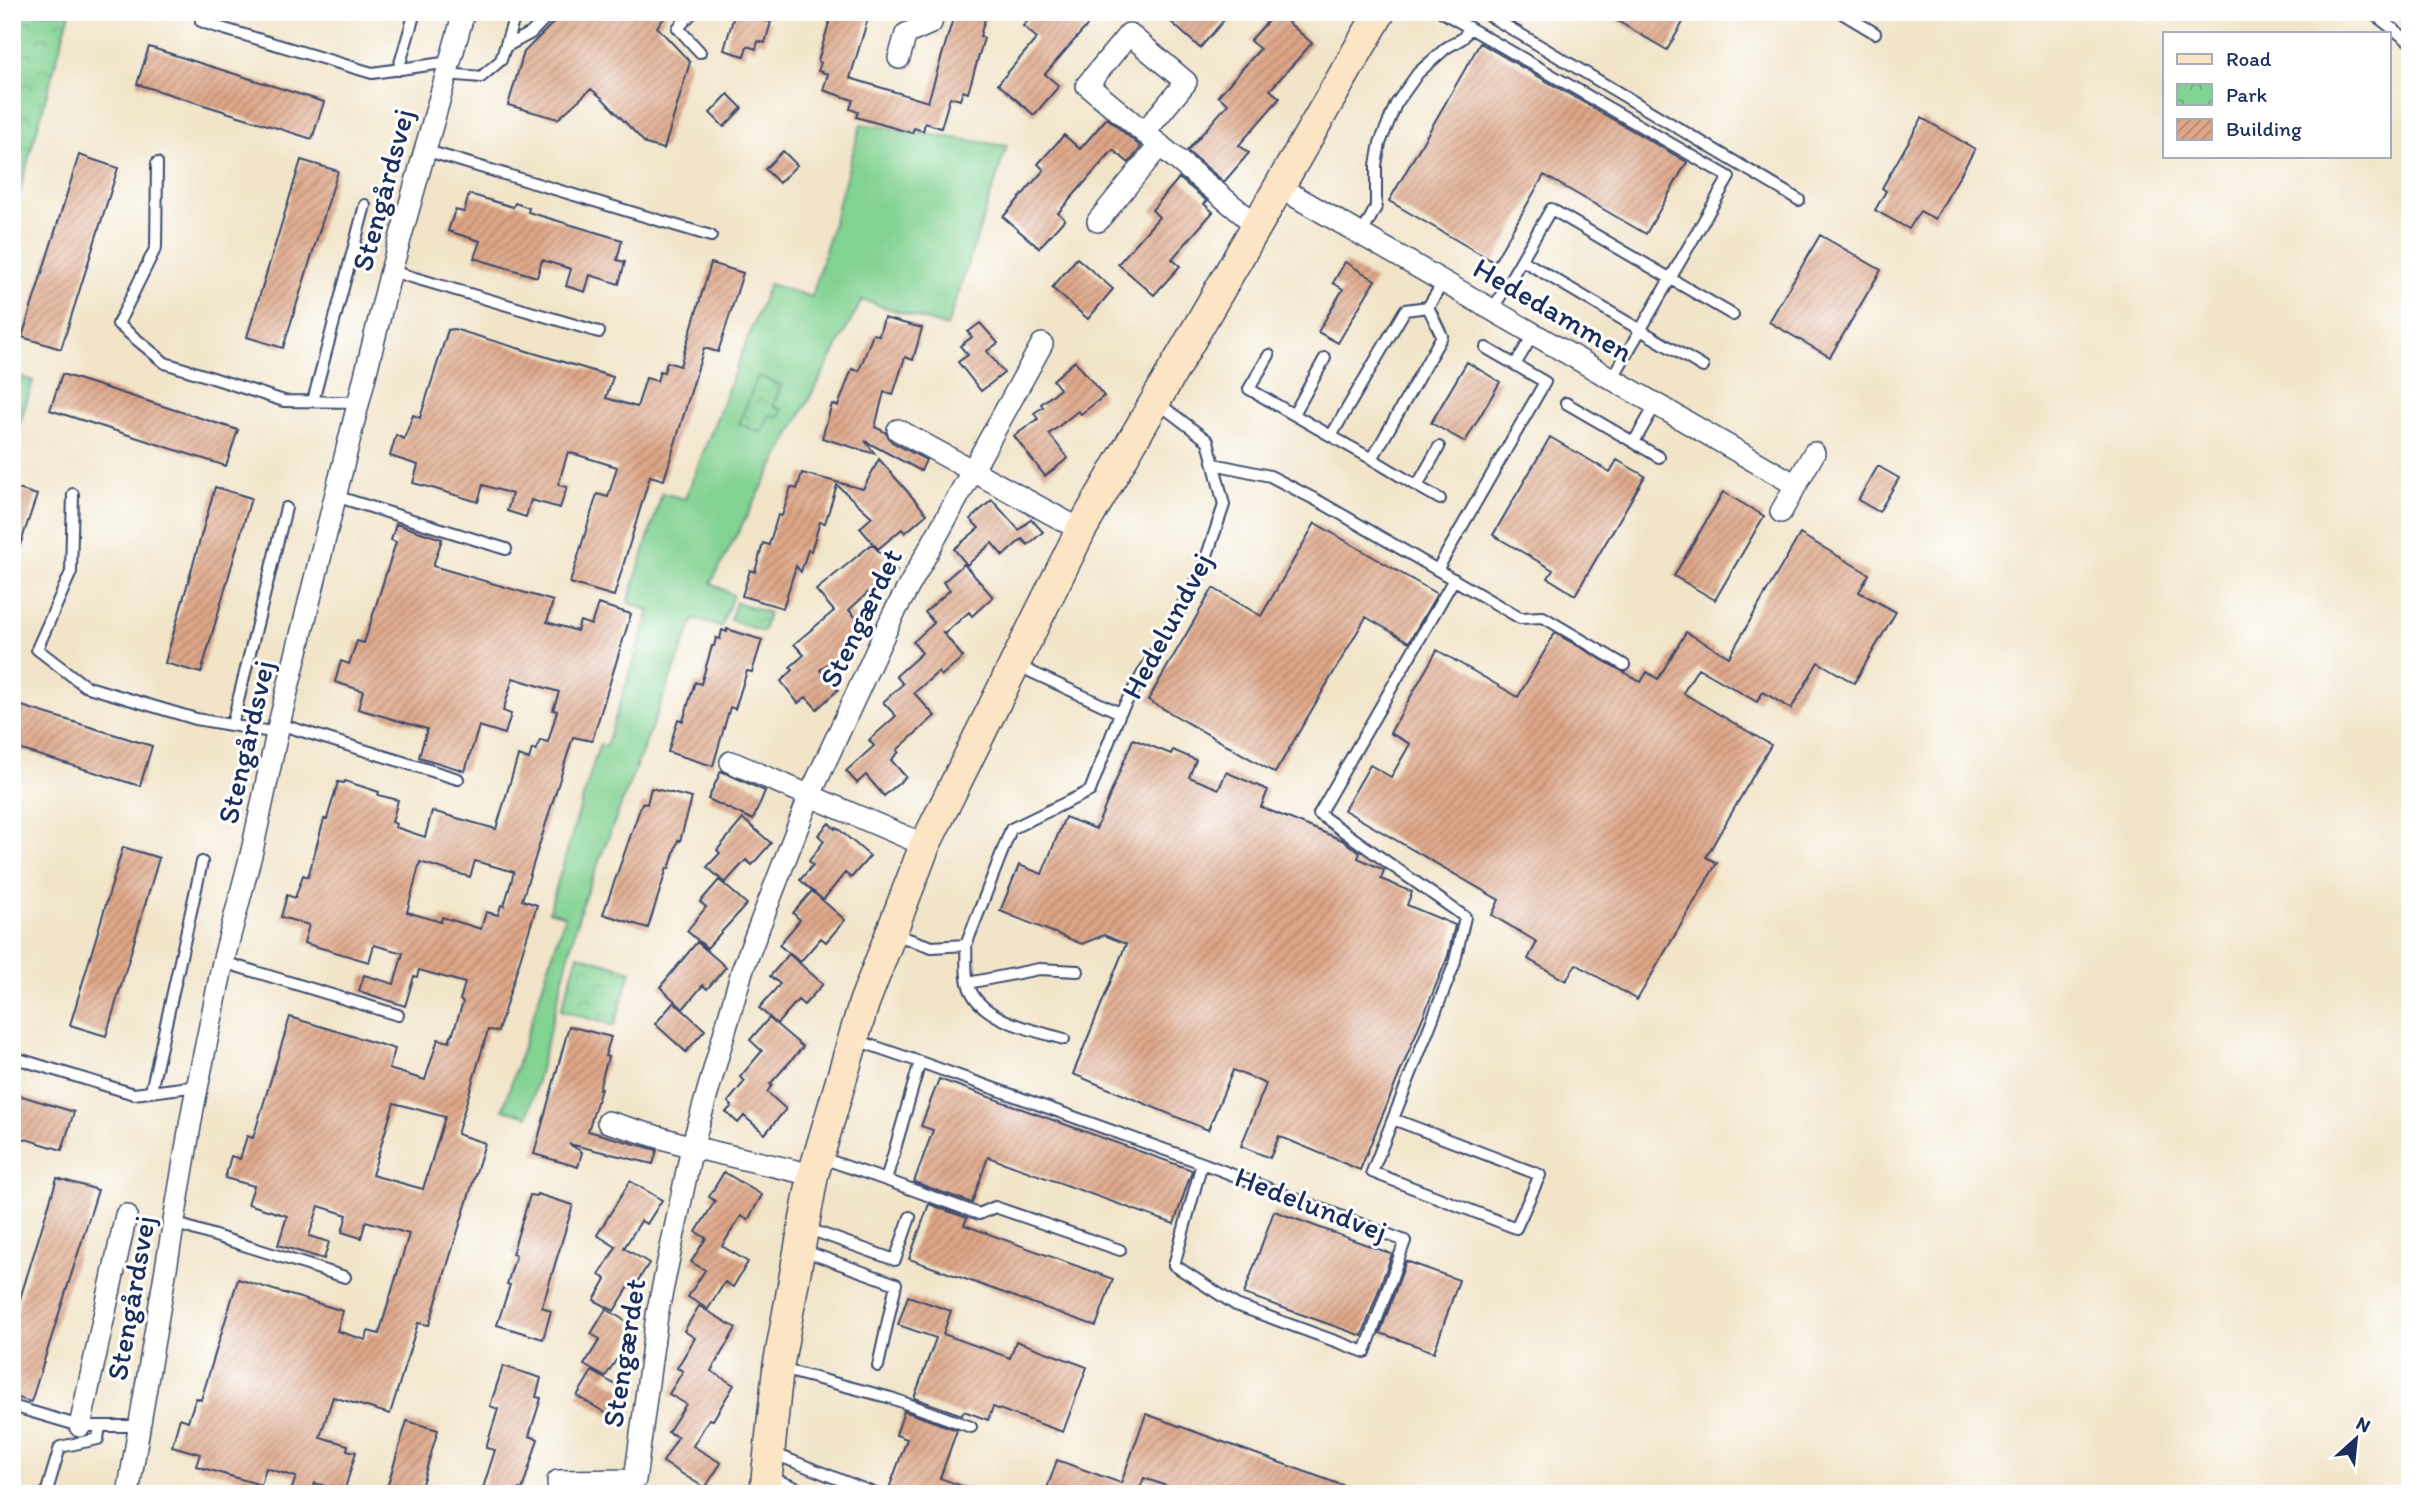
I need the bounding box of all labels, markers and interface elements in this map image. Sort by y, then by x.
legend [2163,32,2390,158]
text: Road [2226,46,2272,71]
text: Park [2226,82,2268,107]
street label: Stengårdsvej [343,105,422,275]
text: Building [2226,116,2302,141]
street label: Hededammen [1467,249,1640,370]
street label: Stengærdet [811,542,910,693]
street label: Hedelundvej [1113,546,1221,705]
street label: Stengårdsvej [209,657,282,827]
street label: Hedelundvej [1230,1158,1393,1250]
street label: Stengårdsvej [98,1213,163,1383]
street label: Stengærdet [593,1276,654,1430]
north arrow [2320,1404,2390,1474]
text: N [2353,1411,2374,1437]

